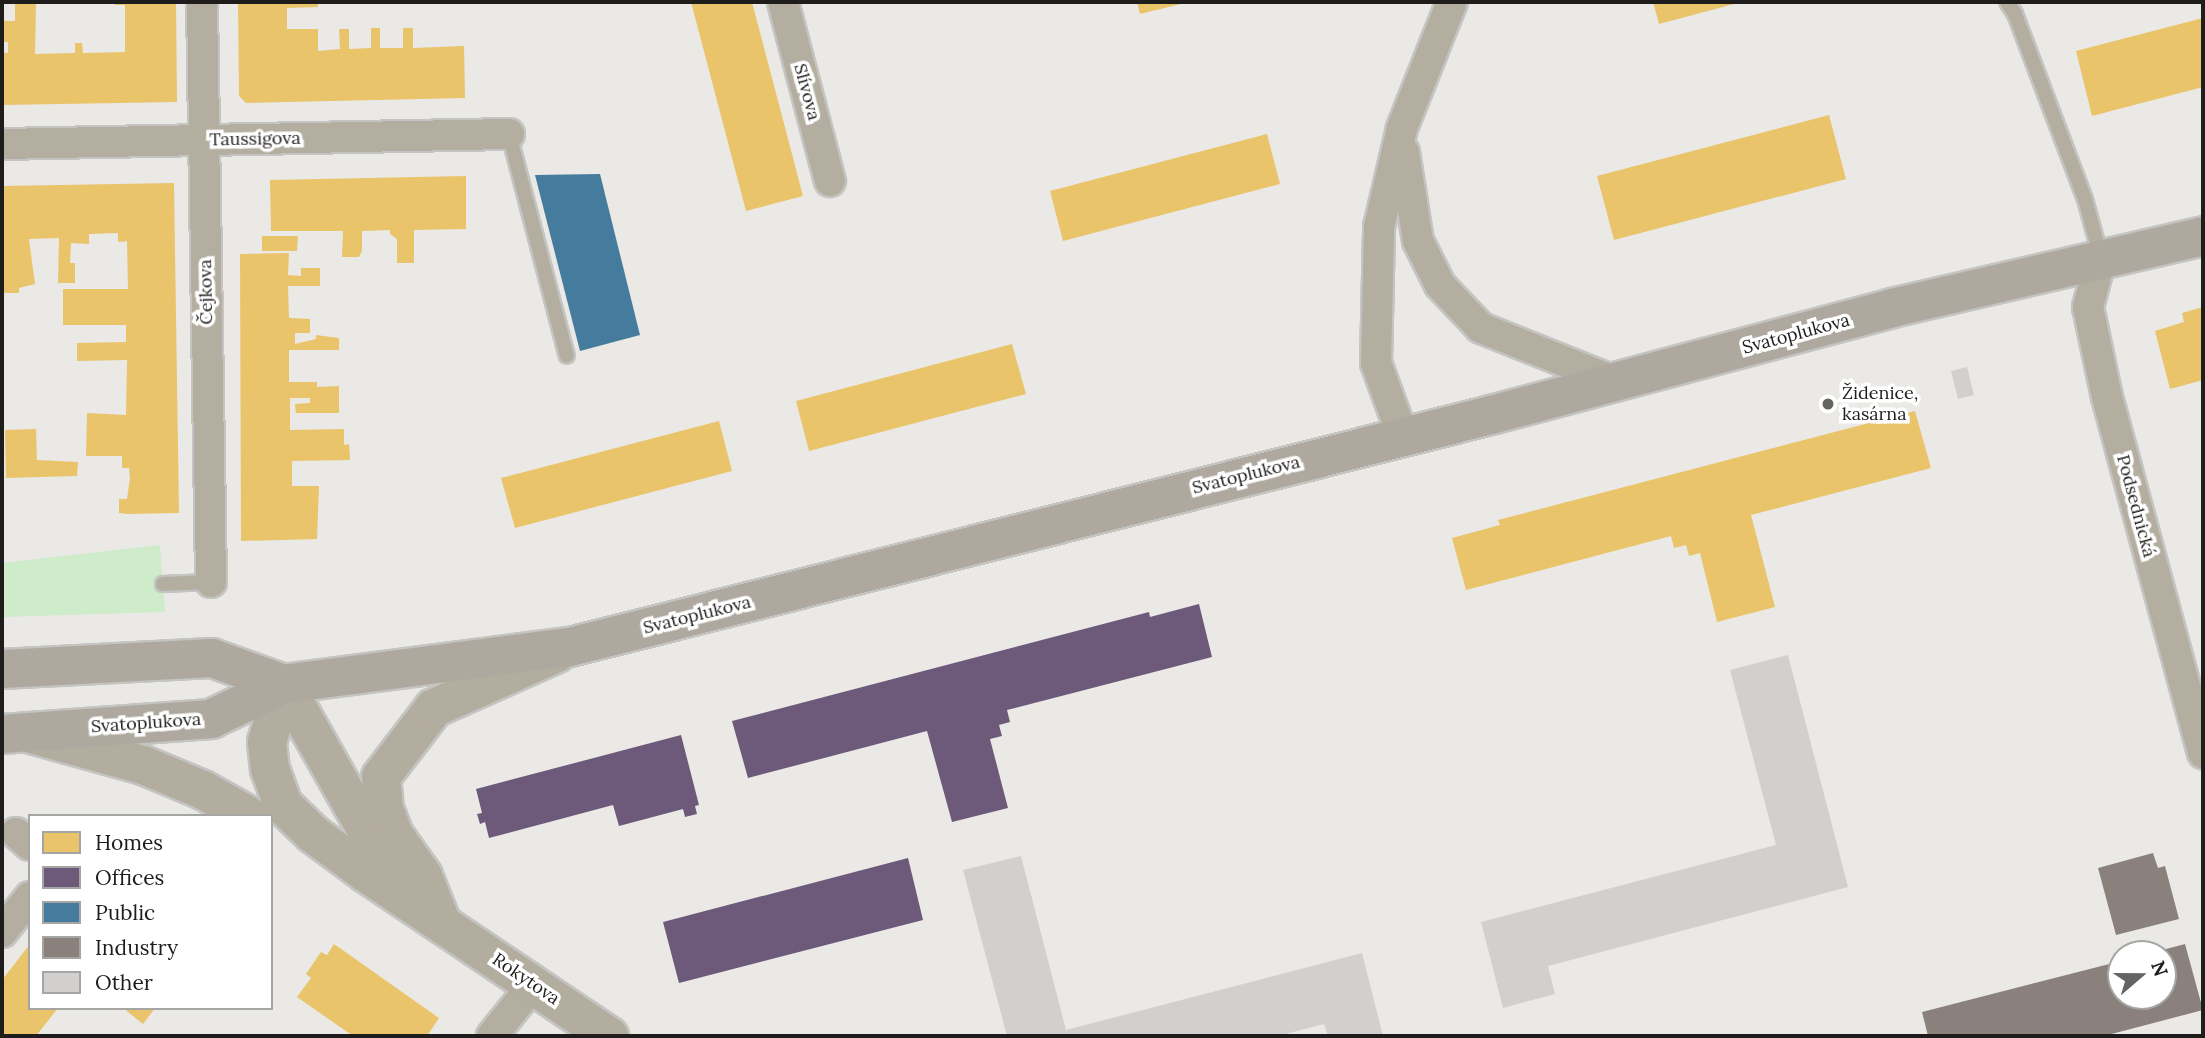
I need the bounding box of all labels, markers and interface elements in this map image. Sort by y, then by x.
street label: Slívova [789,61,825,123]
street label: Taussigova [209,127,301,151]
street label: Čejkova [195,259,217,325]
street label: Svatoplukova [1740,309,1852,359]
place label: Židenice, kasárna [1842,383,1918,426]
marker: Židenice, kasárna [1820,396,1836,412]
street label: Svatoplukova [1190,451,1302,499]
street label: Podsednická [2112,452,2160,560]
street label: Svatoplukova [641,591,753,639]
street label: Svatoplukova [90,708,202,738]
legend [28,814,273,1010]
text: Homes [95,829,163,856]
text: Offices [95,864,164,891]
text: Public [95,899,155,926]
text: Industry [95,934,178,961]
north arrow [2107,940,2177,1010]
street label: Rokytova [488,949,564,1009]
text: N [2146,957,2174,980]
text: Other [95,969,153,996]

